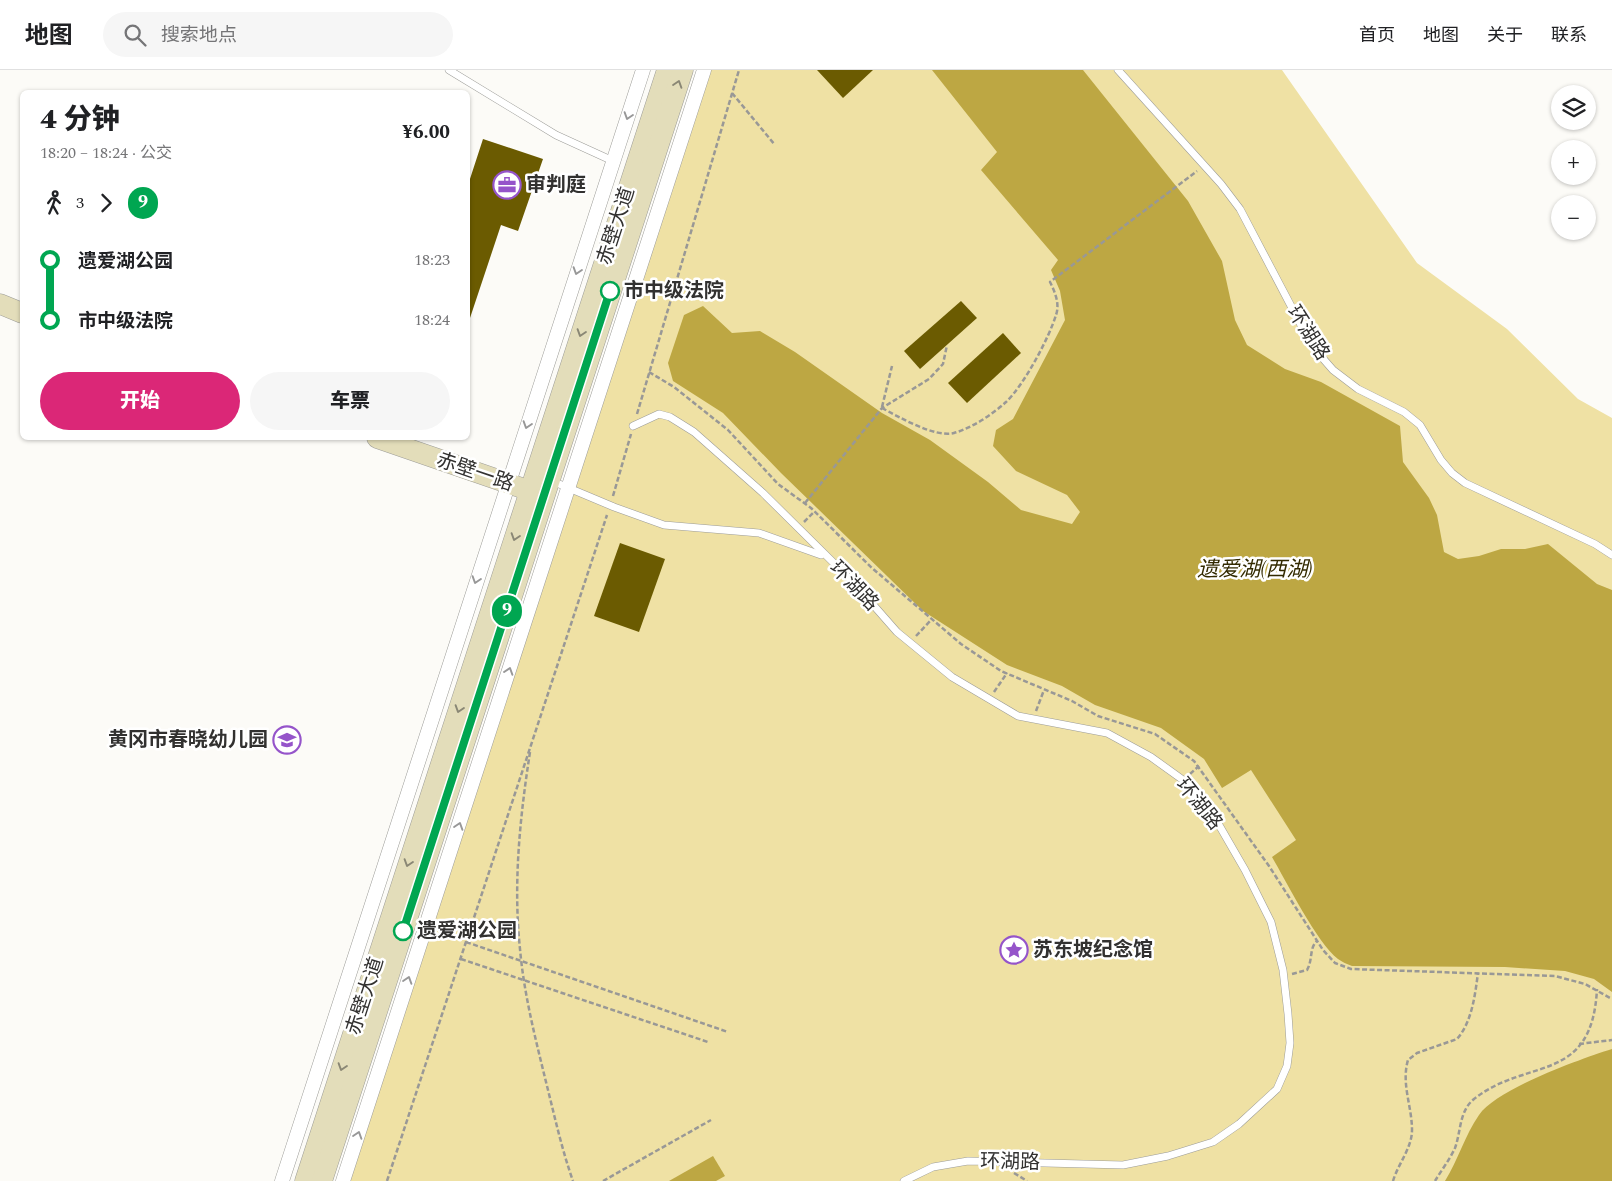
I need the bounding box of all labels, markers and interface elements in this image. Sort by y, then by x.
search box [103,12,453,57]
text: 地图 [25,18,73,54]
icon: search [121,21,149,49]
text: 搜索地点 [161,21,237,50]
text: 首页 [1359,22,1395,49]
text: 地图 [1423,22,1459,49]
text: 关于 [1487,22,1523,49]
text: 联系 [1551,22,1587,49]
one-way arrow [672,80,682,88]
map controls [1551,85,1596,240]
button: layers [1551,85,1596,130]
text: 4 分钟 [40,98,120,141]
one-way arrow [623,112,633,120]
text: ¥6.00 [402,118,450,147]
button: + [1551,140,1596,185]
text: 18:20 – 18:24 · 公交 [40,141,172,165]
office icon: 审判庭 [492,170,522,200]
place label: 审判庭 [526,170,586,200]
street label: 赤壁大道 [589,183,643,269]
icon: walk [40,189,68,217]
icon: forward [92,189,120,217]
text: 9 [138,189,148,216]
text: 3 [76,191,84,215]
button: − [1551,195,1596,240]
text: 遗爱湖公园 [78,247,173,276]
text: 18:23 [414,248,450,272]
one-way arrow [573,266,583,274]
place label: 市中级法院 [624,276,724,306]
marker: 市中级法院 [600,281,620,301]
street label: 环湖路 [1279,300,1337,366]
text: 市中级法院 [78,307,173,336]
text: 18:24 [414,308,450,332]
one-way arrow [577,328,587,336]
button: 开始 [40,372,240,430]
button: 车票 [250,372,450,430]
one-way arrow [522,421,532,429]
street label: 赤壁一路 [432,445,518,499]
one-way arrow [510,533,520,541]
street label: 环湖路 [822,554,886,618]
water label: 遗爱湖(西湖) [1197,554,1313,586]
one-way arrow [472,575,482,583]
line badge: 9 [491,595,523,627]
text: 9 [502,597,512,624]
one-way arrow [503,667,513,676]
one-way arrow [455,704,465,712]
place label: 黄冈市春晓幼儿园 [108,725,268,755]
school or university icon: 黄冈市春晓幼儿园 [272,725,302,755]
street label: 环湖路 [1168,771,1230,837]
one-way arrow [453,822,463,830]
one-way arrow [404,858,414,867]
place label: 遗爱湖公园 [417,916,517,946]
marker: 遗爱湖公园 [393,921,413,941]
place icon: 苏东坡纪念馆 [999,935,1029,965]
place label: 苏东坡纪念馆 [1033,935,1153,965]
street label: 赤壁大道 [338,953,392,1039]
one-way arrow [403,976,413,985]
one-way arrow [337,1063,347,1071]
one-way arrow [352,1131,362,1139]
street label: 环湖路 [980,1146,1040,1178]

